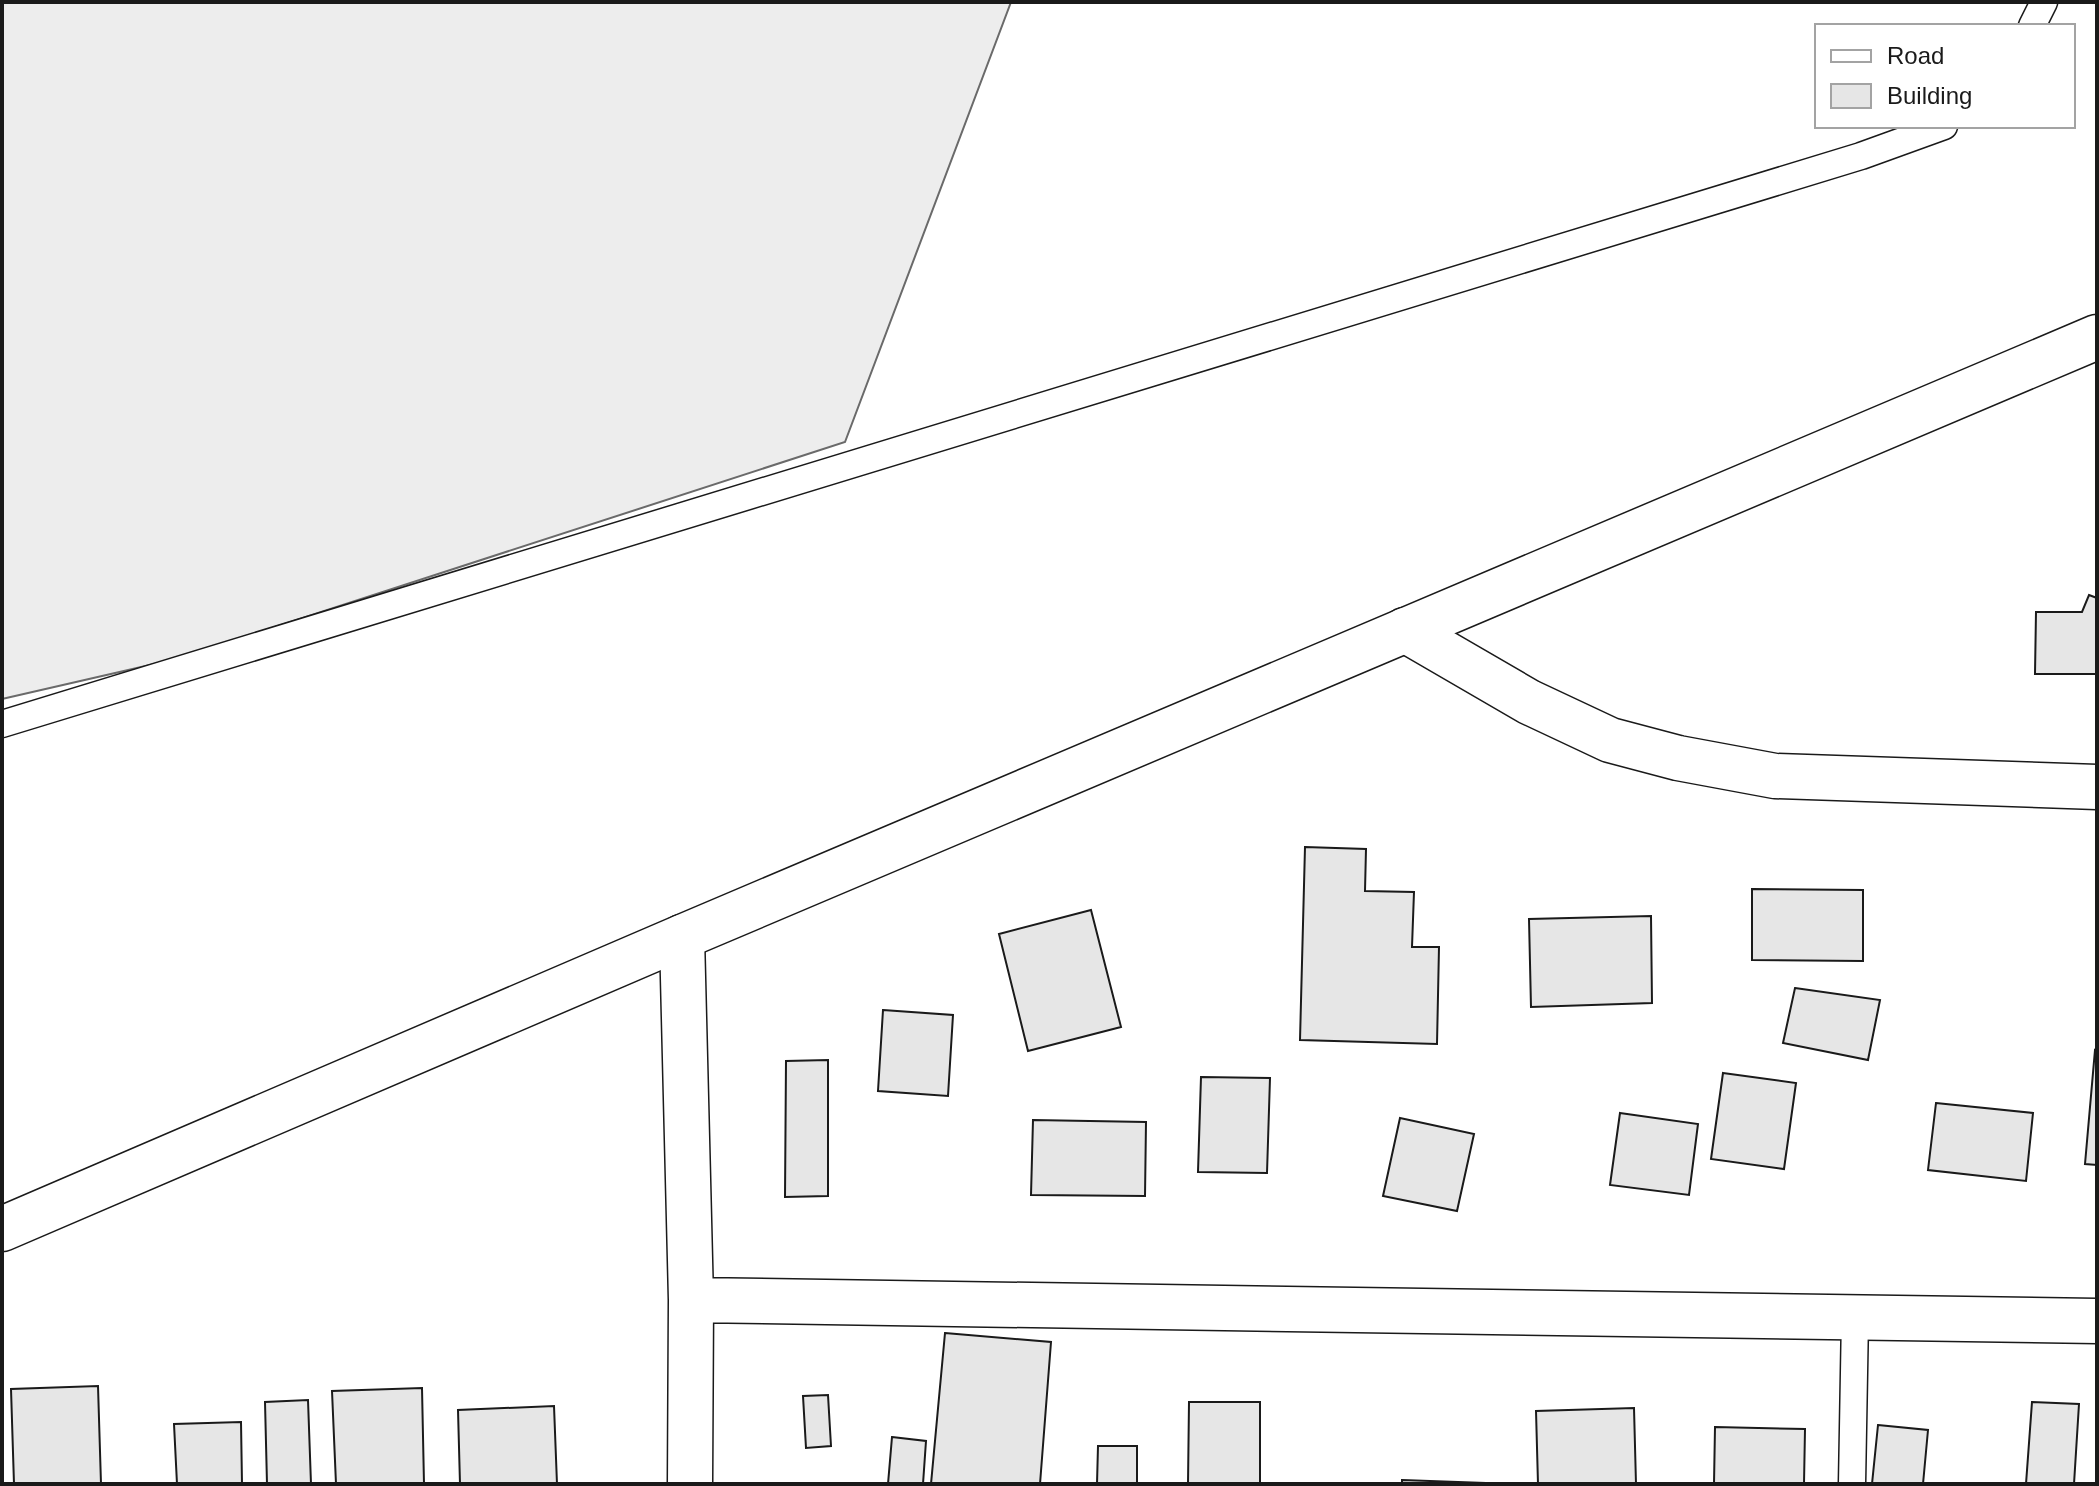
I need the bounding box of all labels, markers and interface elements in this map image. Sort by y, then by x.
legend [1815,24,2075,128]
text: Road [1887,42,1944,69]
text: Building [1887,82,1972,109]

